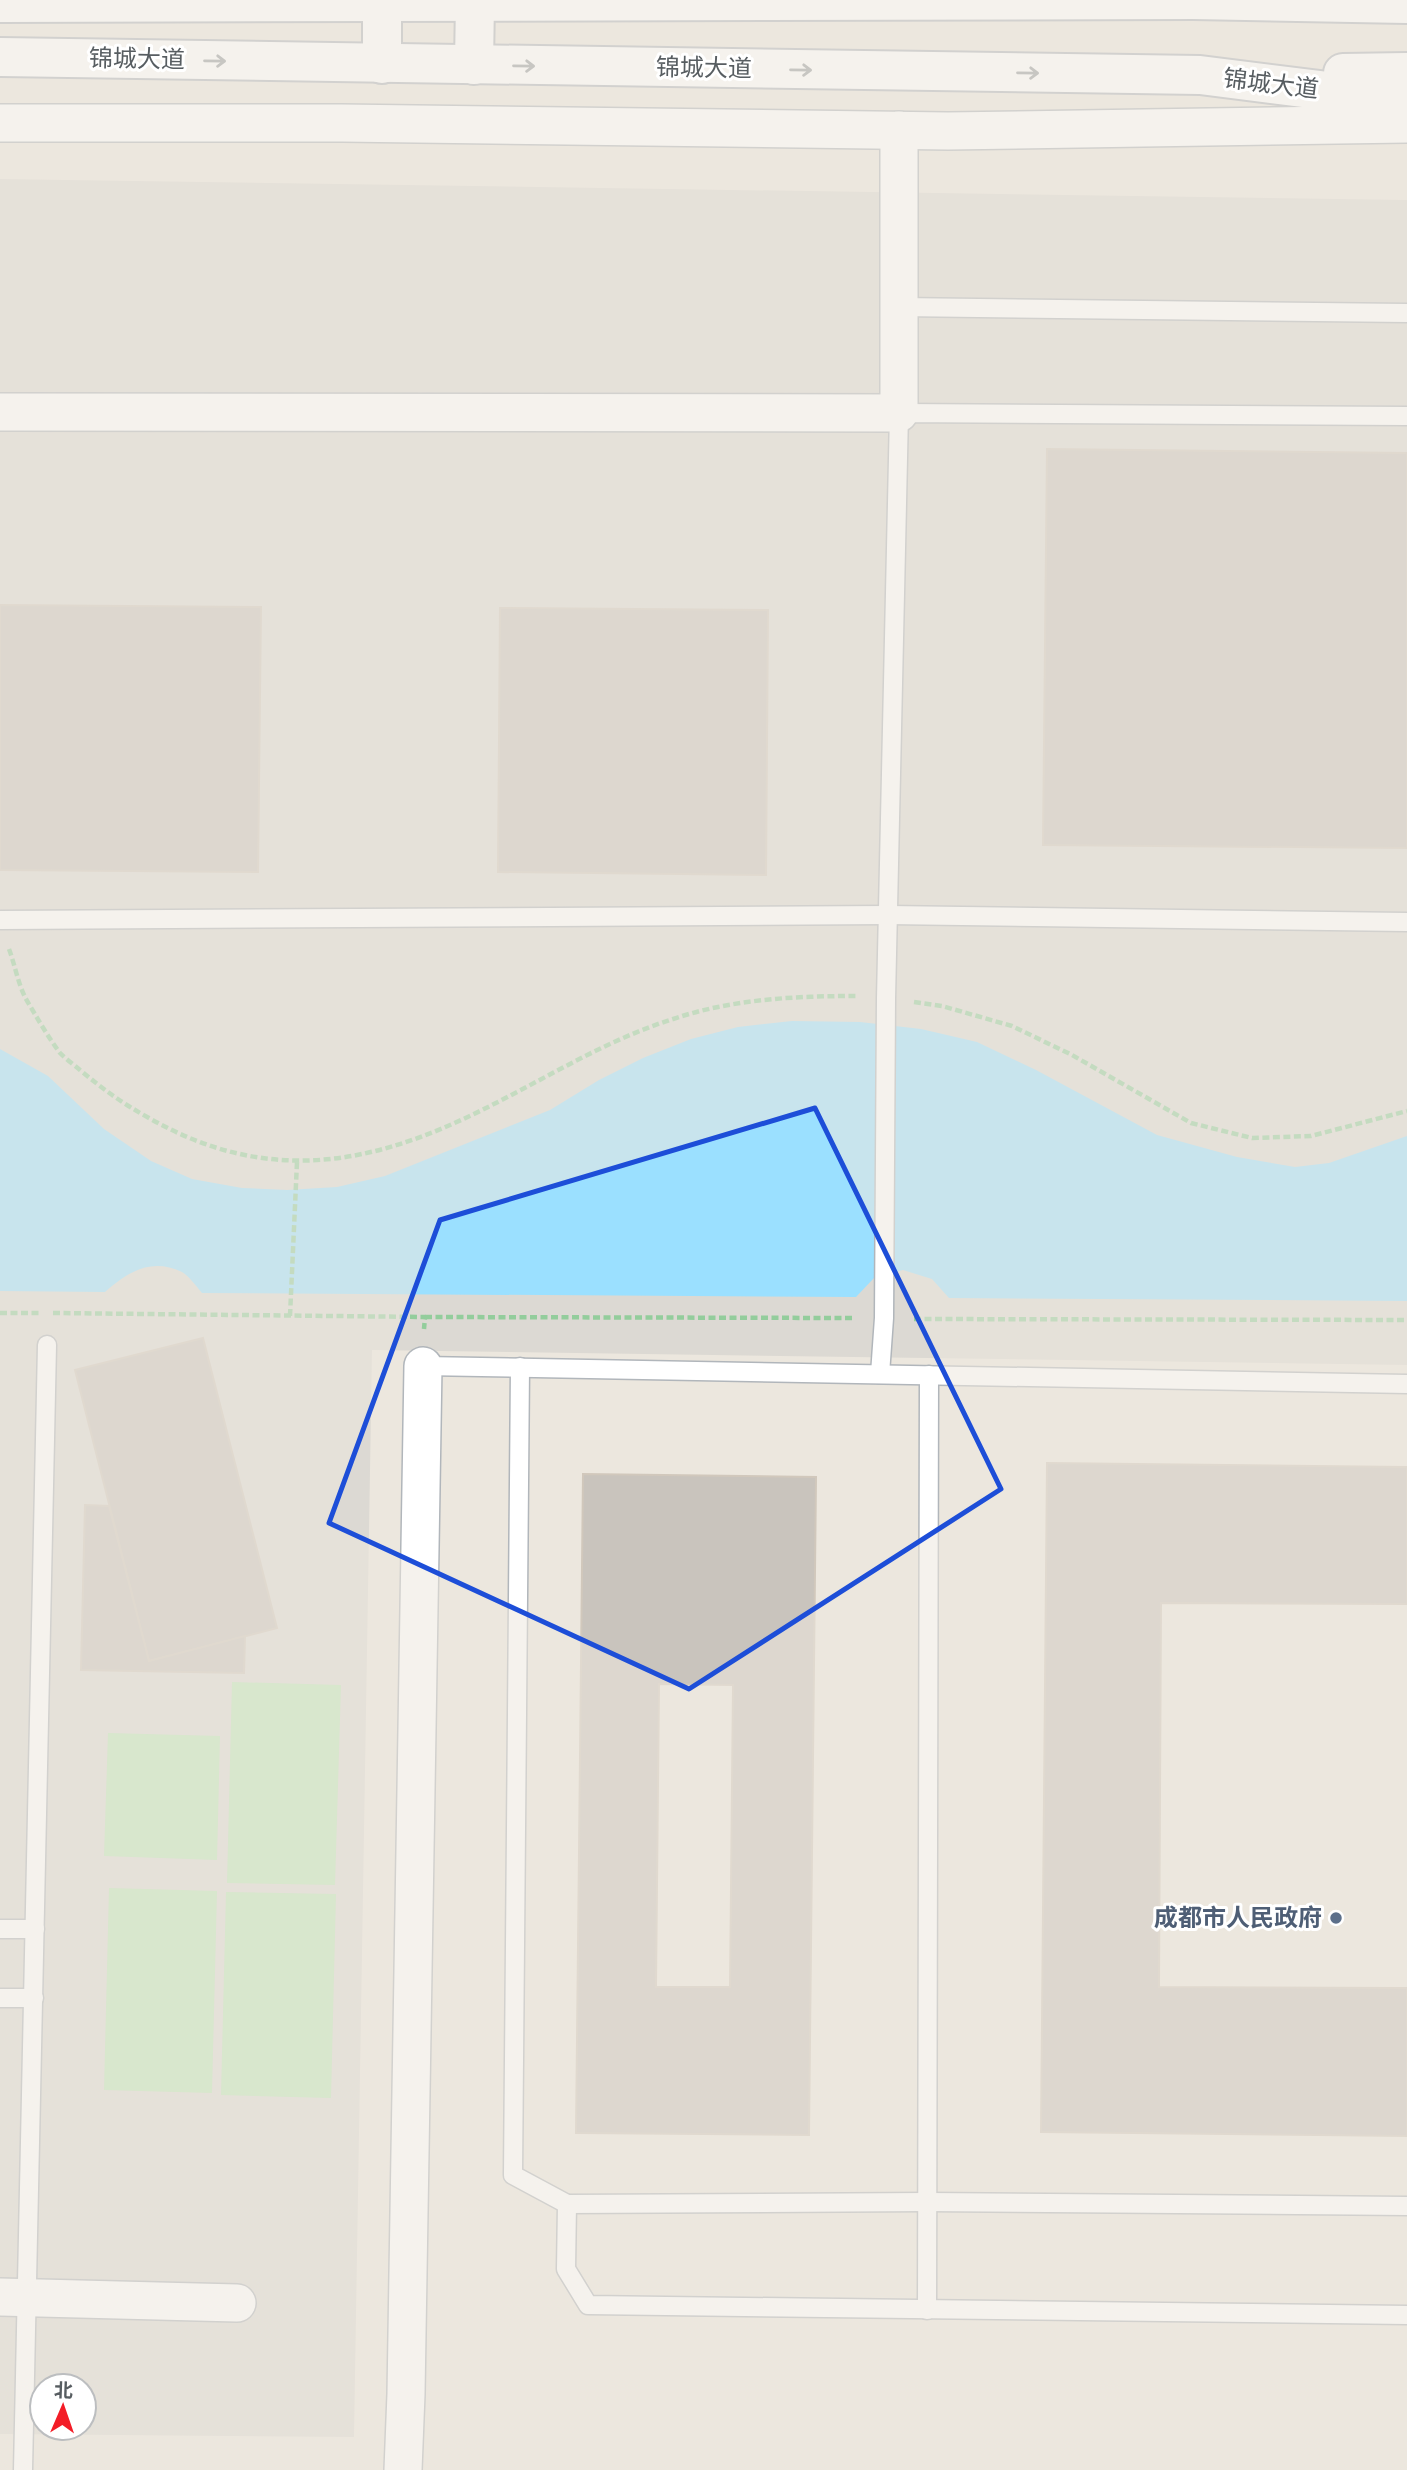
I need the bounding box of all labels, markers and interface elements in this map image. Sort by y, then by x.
street label: 锦城大道 [89,43,185,74]
street label: 锦城大道 [656,52,752,83]
one-way arrow [203,54,226,68]
one-way arrow [512,59,535,73]
one-way arrow [789,63,812,76]
street label: 锦城大道 [1222,63,1320,104]
one-way arrow [1016,66,1039,80]
place label: 成都市人民政府 [1154,1903,1322,1932]
marker: 成都市人民政府 [1328,1910,1344,1926]
north arrow [28,2372,98,2442]
text: 北 [54,2379,73,2402]

